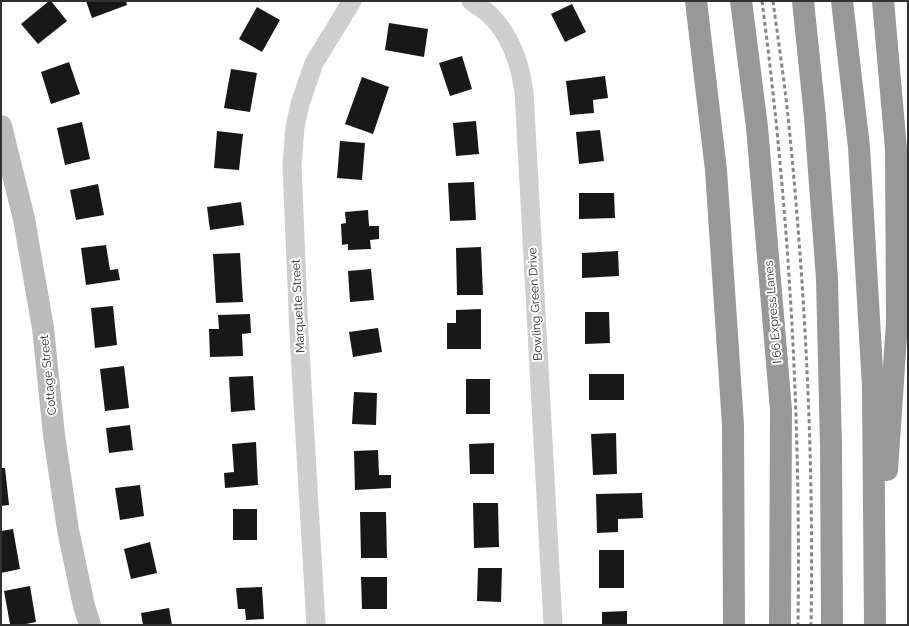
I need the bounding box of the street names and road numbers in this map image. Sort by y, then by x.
street label: Bowling Green Drive [525,247,545,361]
street label: Marquette Street [289,259,307,353]
street label: I 66 Express Lanes [762,260,784,364]
street label: Cottage Street [37,334,59,416]

